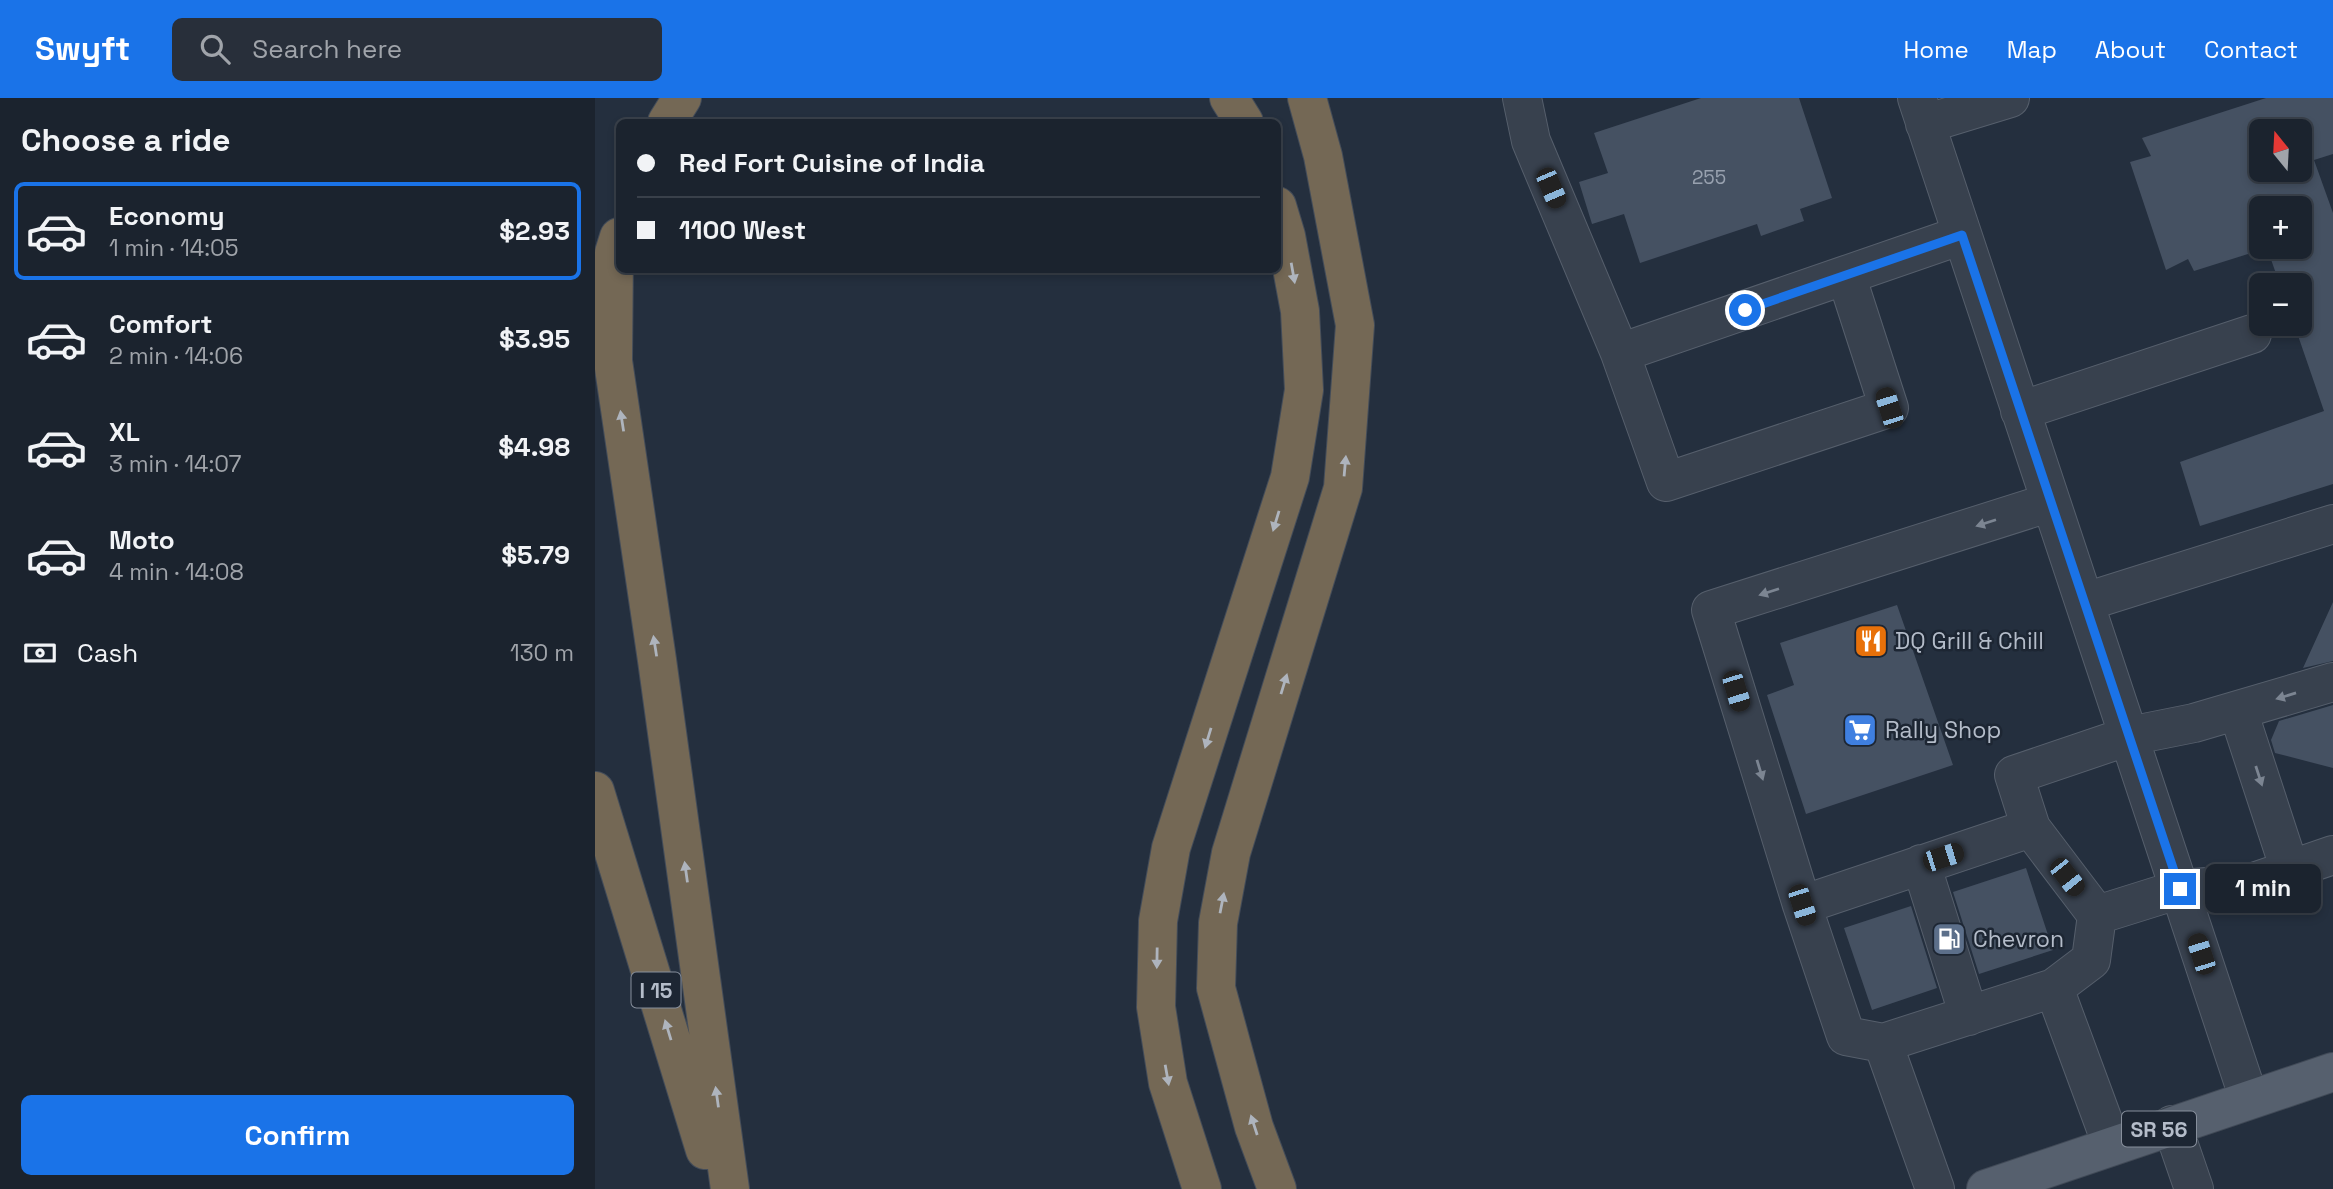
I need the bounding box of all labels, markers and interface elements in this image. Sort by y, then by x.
search box [172,18,662,81]
text: Swyft [35,28,130,70]
icon: search [196,30,234,68]
text: Search here [252,32,402,66]
text: Home [1903,34,1969,65]
text: Map [2007,34,2057,65]
text: About [2095,34,2166,65]
text: Contact [2204,34,2298,65]
north arrow [2249,119,2312,182]
map controls [2249,119,2312,336]
text: Choose a ride [21,120,231,160]
text: Red Fort Cuisine of India [679,146,985,180]
car [1534,165,1569,211]
house number: 255 [1692,165,1726,190]
button: + [2249,196,2312,259]
text: Economy [109,199,225,233]
icon: car [25,200,88,263]
text: 1100 West [679,213,806,247]
text: $2.93 [499,214,570,248]
text: 1 min · 14:05 [109,233,239,263]
one-way arrow [1288,262,1299,284]
button: − [2249,273,2312,336]
route start [1729,294,1761,326]
text: Comfort [109,307,212,341]
icon: car [25,308,88,371]
text: $3.95 [499,322,570,356]
text: 2 min · 14:06 [109,341,243,371]
car [1873,385,1906,431]
one-way arrow [616,410,627,432]
text: XL [109,415,140,449]
icon: car [25,416,88,479]
text: $4.98 [498,430,570,464]
text: 3 min · 14:07 [109,449,242,479]
one-way arrow [1340,455,1351,477]
one-way arrow [1270,510,1281,531]
one-way arrow [1975,518,1996,529]
text: Moto [109,523,175,557]
icon: car [25,524,88,587]
text: $5.79 [501,538,570,572]
text: 4 min · 14:08 [109,557,244,587]
one-way arrow [1758,587,1779,598]
restaurant icon: DQ Grill & Chill [1852,622,1890,660]
place label: DQ Grill & Chill [1895,626,2044,656]
icon: cash [21,634,59,672]
one-way arrow [650,635,661,657]
text: Cash [77,636,138,670]
text: 130 m [510,638,574,668]
car [1720,668,1753,714]
one-way arrow [1279,674,1289,695]
one-way arrow [2275,692,2296,702]
supermarket icon: Rally Shop [1841,711,1879,749]
place label: Rally Shop [1885,715,2001,745]
one-way arrow [1202,727,1212,748]
one-way arrow [1756,760,1766,781]
one-way arrow [2254,765,2265,786]
car [1920,841,1967,873]
car [2046,854,2089,900]
one-way arrow [680,861,691,883]
callout: 1 min [2205,864,2320,914]
route end [2164,873,2196,905]
text: 1 min [2235,873,2291,903]
car [1786,882,1819,928]
one-way arrow [1216,892,1227,914]
fuel station icon: Chevron [1930,920,1968,958]
place label: Chevron [1973,924,2064,954]
car [2185,931,2218,977]
one-way arrow [1151,947,1163,969]
road number: I 15 [631,972,681,1008]
one-way arrow [663,1019,673,1040]
one-way arrow [1162,1064,1173,1086]
one-way arrow [711,1086,722,1108]
button: Confirm [21,1095,574,1175]
road number: SR 56 [2122,1112,2196,1146]
one-way arrow [1248,1114,1259,1135]

